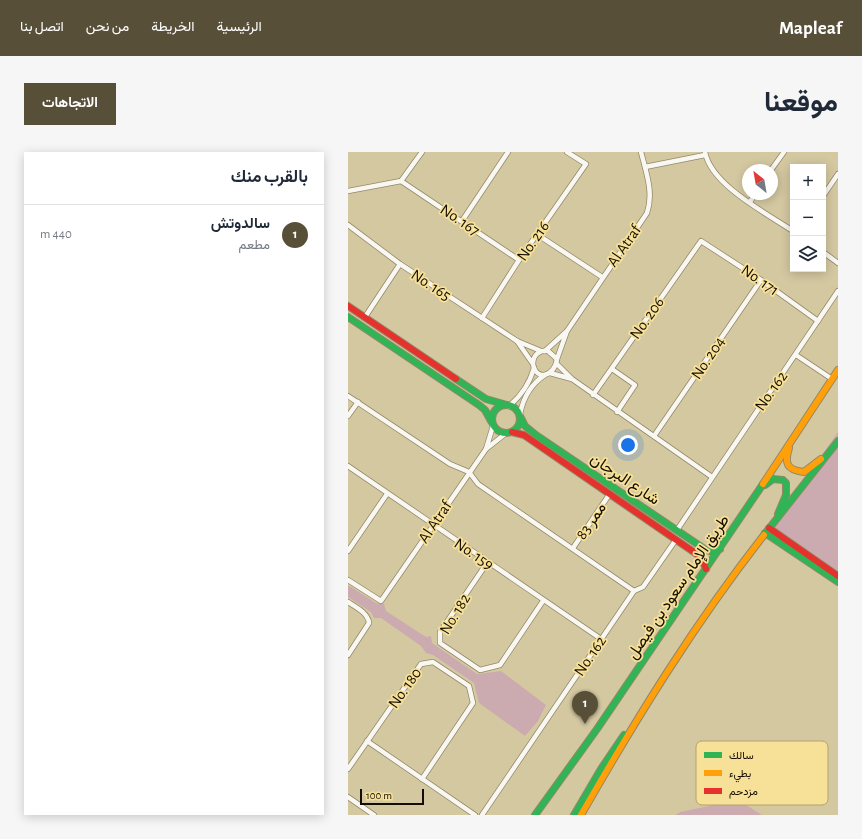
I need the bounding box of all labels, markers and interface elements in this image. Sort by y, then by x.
text: Mapleaf [779,19,842,38]
text: اتصل بنا [20,20,64,34]
text: من نحن [86,20,129,34]
text: الخريطة [151,20,195,34]
text: الرئيسية [217,20,262,34]
button: الاتجاهات [24,83,116,125]
text: موقعنا [764,89,838,117]
north arrow [742,164,778,200]
map controls [790,164,826,272]
button: + [790,164,826,200]
text: بالقرب منك [231,168,308,185]
button: − [790,200,826,236]
street label: No. 167 [437,201,483,239]
text: سالدوتش [211,216,270,231]
street label: No. 216 [514,218,552,264]
street label: Al Atraf [604,221,645,270]
text: 440 m [40,228,72,241]
text: 1 [293,228,297,241]
button: layers [790,236,826,272]
text: مطعم [239,239,270,252]
street label: No. 171 [738,261,782,299]
street label: No. 165 [408,266,454,304]
street label: No. 206 [627,294,667,342]
street label: No. 204 [688,334,728,382]
street label: No. 162 [752,368,790,414]
your location [618,435,638,455]
street label: شارع البرجان [586,450,662,510]
street label: Al Atraf [415,497,455,546]
street label: ممر 83 [573,500,611,543]
street label: طريق الإمام سعود بن فيصل [624,512,734,663]
street label: No. 159 [451,535,497,573]
street label: No. 182 [437,591,473,637]
street label: No. 162 [571,633,609,679]
street label: No. 180 [385,665,425,711]
pin: 1 [572,691,598,724]
legend [696,741,828,805]
text: سالك [729,750,754,761]
text: بطيء [729,768,751,783]
text: مزدحم [729,786,758,799]
scale bar [360,787,424,806]
text: 100 m [366,790,392,801]

